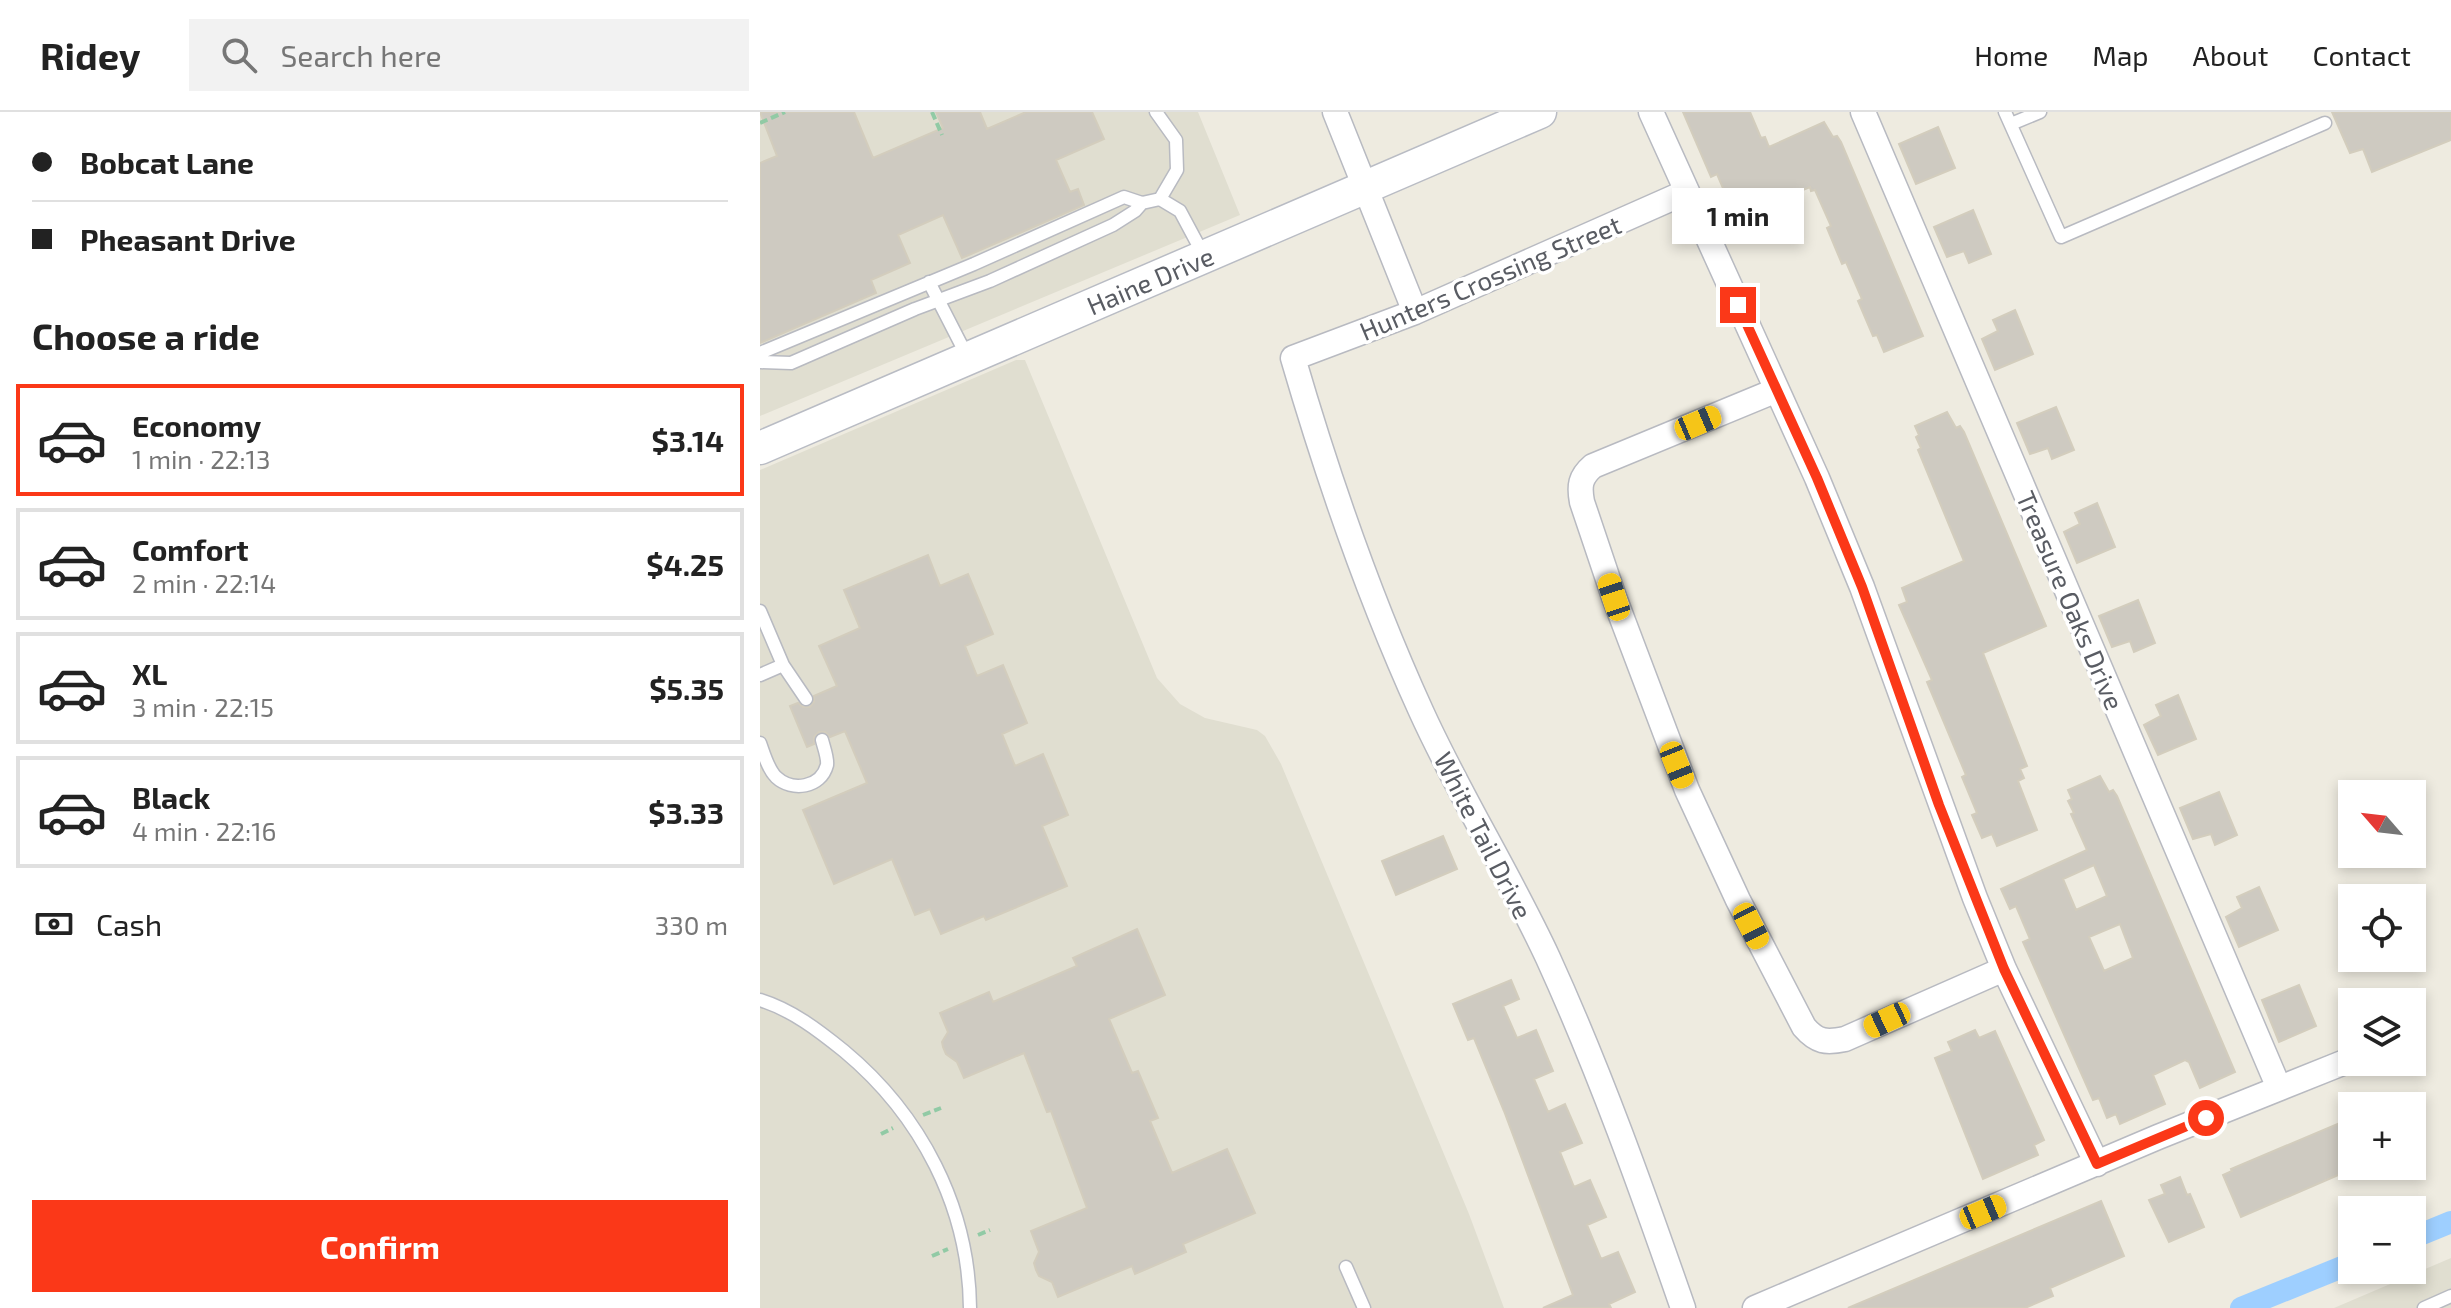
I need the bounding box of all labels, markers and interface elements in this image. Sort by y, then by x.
search box [189,19,749,91]
text: Ridey [40,32,141,78]
icon: search [217,33,261,77]
text: Search here [281,37,442,73]
text: Home [1974,38,2048,72]
text: Map [2092,38,2149,72]
text: About [2193,38,2268,72]
text: Contact [2312,38,2411,72]
text: Bobcat Lane [80,144,254,180]
callout: 1 min [1672,189,1804,245]
text: 1 min [1707,200,1769,231]
street label: Hunters Crossing Street [1355,208,1625,346]
text: Pheasant Drive [80,221,296,257]
street label: Haine Drive [1082,239,1218,321]
route end [1720,287,1756,323]
text: Choose a ride [32,314,260,357]
car [1671,403,1725,443]
icon: car [36,404,108,476]
text: Economy [132,407,261,443]
text: $3.14 [652,422,724,458]
text: 1 min · 22:13 [132,443,270,474]
street label: Treasure Oaks Drive [2011,486,2131,714]
icon: car [36,528,108,600]
text: Comfort [132,531,249,567]
text: $4.25 [646,546,724,582]
text: 2 min · 22:14 [132,567,276,598]
car [1595,570,1633,624]
icon: car [36,652,108,724]
text: XL [132,655,167,691]
text: $5.35 [649,670,724,706]
text: 3 min · 22:15 [132,691,274,722]
car [1657,738,1697,792]
street label: White Tail Drive [1429,746,1539,924]
icon: car [36,776,108,848]
text: Black [132,779,210,815]
north arrow [2338,780,2426,868]
map controls [2338,780,2426,1284]
text: $3.33 [648,794,724,830]
text: 4 min · 22:16 [132,815,276,846]
button: locate [2338,884,2426,972]
car [1729,899,1773,953]
icon: cash [32,902,76,946]
text: Cash [96,906,162,942]
text: 330 m [655,909,728,940]
button: layers [2338,988,2426,1076]
car [1860,999,1914,1041]
button: + [2338,1092,2426,1180]
route start [2188,1100,2224,1136]
car [1956,1192,2010,1232]
button: − [2338,1196,2426,1284]
button: Confirm [32,1200,728,1292]

